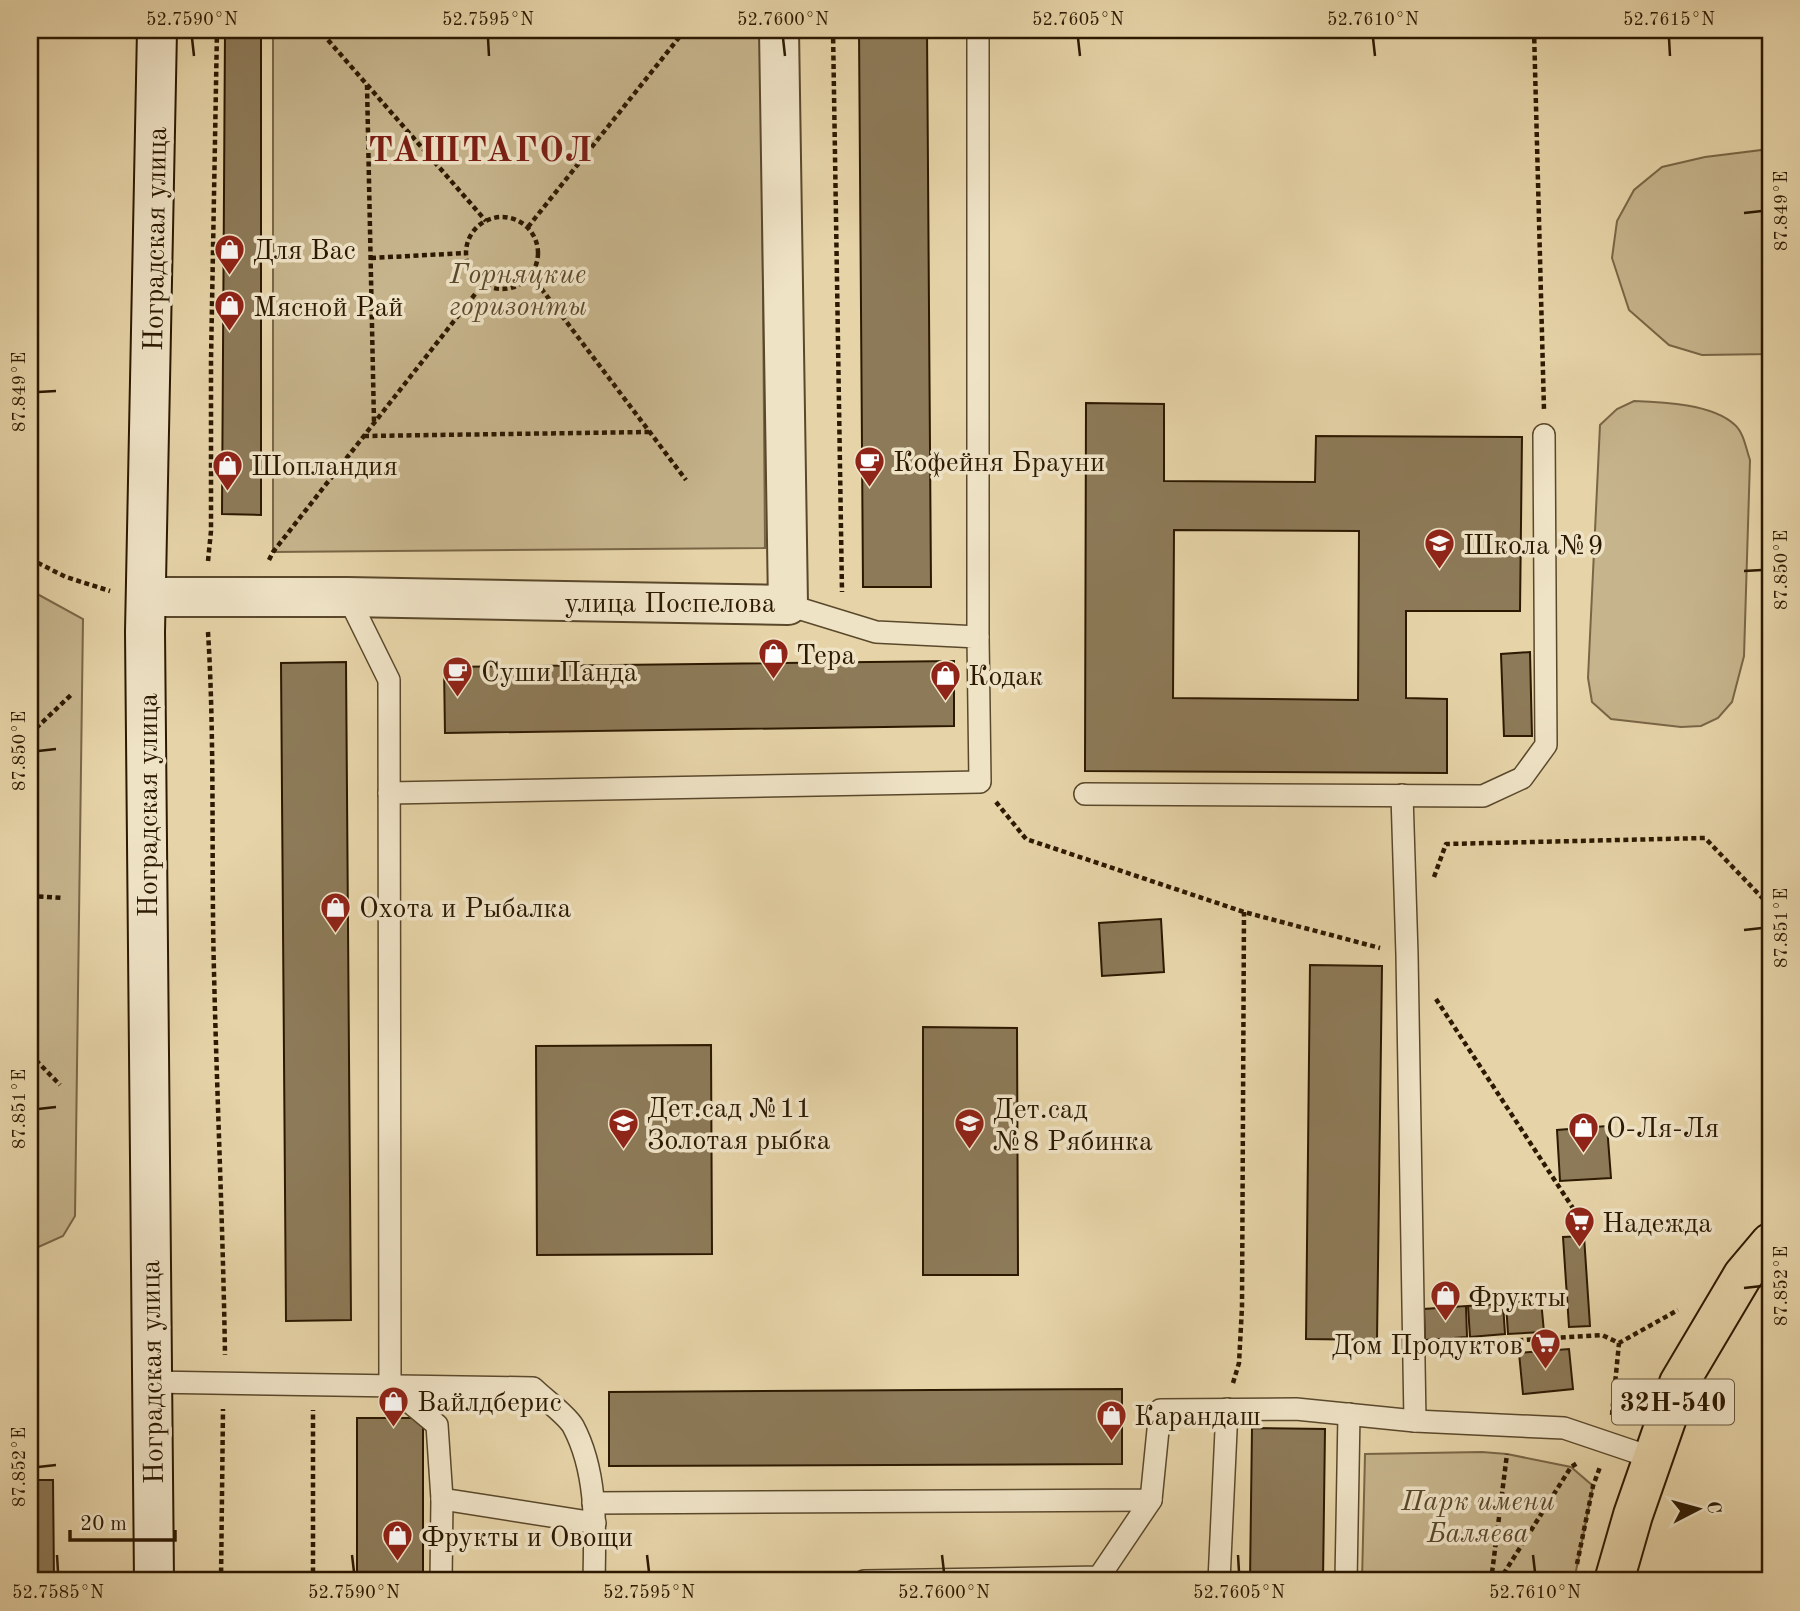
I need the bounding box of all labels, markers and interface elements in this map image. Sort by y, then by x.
text: 52.7590°N [146,11,238,29]
text: 52.7595°N [442,11,534,29]
text: 52.7600°N [737,11,829,29]
text: 52.7605°N [1032,11,1124,29]
text: 52.7610°N [1327,11,1419,29]
text: 52.7615°N [1623,11,1715,29]
street label: Ноградская улица [141,126,173,351]
district label: ТАШТАГОЛ [368,134,594,169]
text: 87.849°E [1773,171,1791,251]
shop icon: Для Вас [213,232,247,276]
place label: Для Вас [253,238,356,266]
park label: Горняцкие горизонты [449,262,587,322]
shop icon: Мясной Рай [213,289,247,333]
place label: Мясной Рай [253,295,403,323]
text: 87.849°E [11,352,29,432]
cafe icon: Кофейня Брауни [853,444,887,488]
shop icon: Шопландия [211,448,245,492]
place label: Кофейня Брауни [893,450,1105,478]
place label: Шопландия [251,454,398,482]
school or university icon: Школа №9 [1423,527,1457,571]
text: 87.850°E [1773,530,1791,610]
place label: Школа №9 [1463,533,1604,561]
street label: улица Поспелова [564,591,776,619]
shop icon: Тера [756,637,790,681]
place label: Тера [796,643,855,671]
cafe icon: Суши Панда [441,654,475,698]
shop icon: Кодак [928,658,962,702]
place label: Суши Панда [481,660,638,688]
place label: Кодак [968,664,1043,692]
street label: Ноградская улица [136,693,164,917]
text: 87.850°E [11,711,29,791]
text: 87.851°E [1773,888,1791,968]
shop icon: Охота и Рыбалка [319,890,353,934]
place label: Охота и Рыбалка [359,896,572,924]
text: 87.851°E [11,1069,29,1149]
place label: Дет.сад №11 Золотая рыбка [647,1096,831,1156]
place label: Дет.сад №8 Рябинка [993,1097,1153,1157]
school or university icon: Дет.сад №11 Золотая рыбка [607,1106,641,1150]
school or university icon: Дет.сад №8 Рябинка [953,1107,987,1151]
shop icon: О-Ля-Ля [1566,1110,1600,1154]
place label: О-Ля-Ля [1606,1116,1719,1144]
supermarket icon: Надежда [1562,1205,1596,1249]
place label: Надежда [1602,1211,1712,1239]
text: 87.852°E [1773,1246,1791,1326]
street label: Ноградская улица [138,1259,170,1484]
shop icon: Фрукты [1428,1279,1462,1323]
place label: Фрукты [1468,1285,1566,1313]
supermarket icon: Дом Продуктов [1529,1327,1563,1371]
place label: Дом Продуктов [1332,1333,1523,1361]
road number: 32Н-540 [1612,1380,1734,1424]
shop icon: Вайлдберис [377,1384,411,1428]
place label: Вайлдберис [417,1390,562,1418]
shop icon: Карандаш [1094,1398,1128,1442]
place label: Карандаш [1134,1404,1261,1432]
text: 87.852°E [11,1427,29,1507]
north arrow [1664,1474,1734,1544]
park label: Парк имени Баляева [1400,1489,1555,1549]
scale bar [70,1499,175,1543]
text: С [1702,1500,1723,1515]
text: 20 m [80,1514,127,1535]
shop icon: Фрукты и Овощи [381,1519,415,1563]
place label: Фрукты и Овощи [421,1525,633,1553]
text: 52.7585°N [12,1584,104,1602]
text: 52.7590°N [308,1584,400,1602]
text: 52.7595°N [603,1584,695,1602]
text: 52.7600°N [898,1584,990,1602]
text: 52.7605°N [1193,1584,1285,1602]
text: 52.7610°N [1489,1584,1581,1602]

